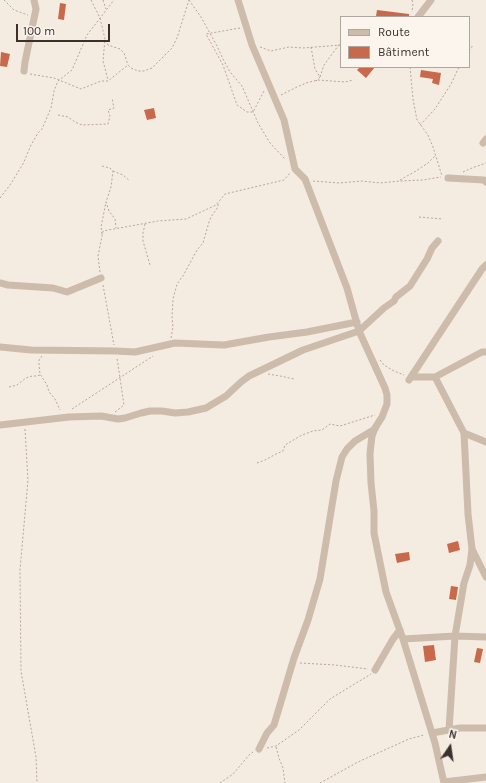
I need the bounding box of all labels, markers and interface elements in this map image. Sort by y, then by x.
scale bar [18,16,112,42]
legend [340,16,470,68]
text: 100 m [23,24,55,38]
text: Route [378,25,410,39]
text: Bâtiment [378,45,429,59]
north arrow [430,727,470,767]
text: N [447,728,458,742]

